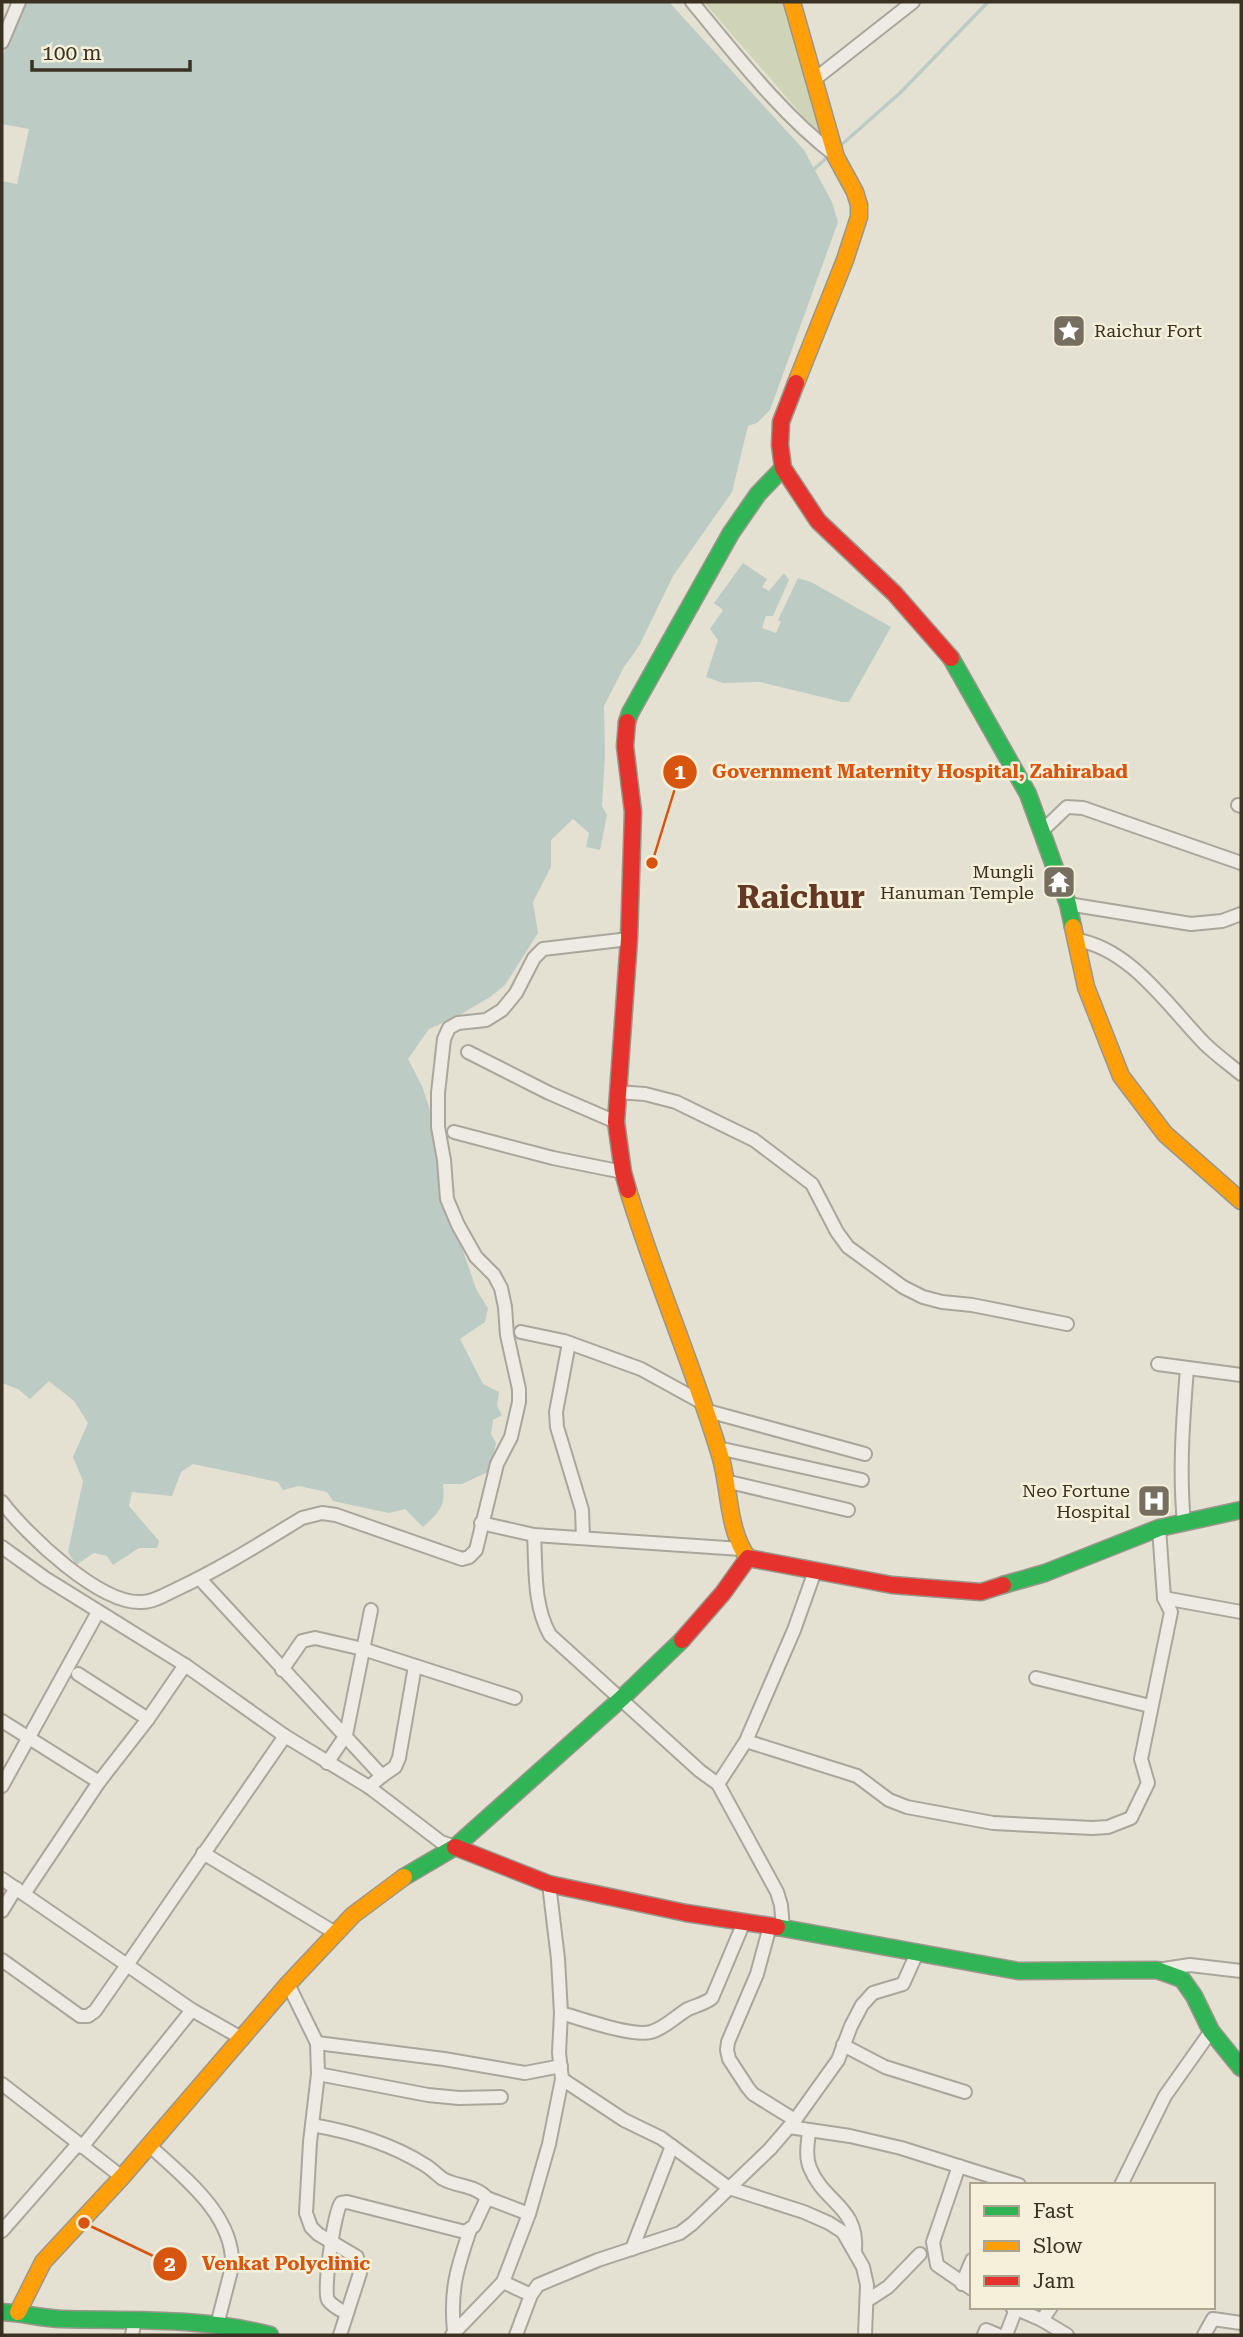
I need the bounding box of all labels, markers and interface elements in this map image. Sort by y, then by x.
scale bar [32,28,189,72]
text: 100 m [42,41,102,65]
place icon: Raichur Fort [1050,312,1088,350]
place label: Raichur Fort [1094,320,1202,341]
callout: Government Maternity Hospital, Zahirabad [663,752,1142,792]
text: 1 [674,760,686,784]
text: Government Maternity Hospital, Zahirabad [712,760,1128,783]
place label: Mungli Hanuman Temple [880,861,1034,903]
temple icon: Mungli Hanuman Temple [1040,863,1078,901]
district label: Raichur [737,878,865,916]
place label: Neo Fortune Hospital [1022,1480,1130,1522]
hospital icon: Neo Fortune Hospital [1135,1482,1173,1520]
legend [970,2183,1215,2309]
text: Fast [1033,2199,1074,2223]
text: Slow [1033,2234,1083,2258]
callout: Venkat Polyclinic [153,2244,384,2284]
text: 2 [164,2252,176,2276]
text: Venkat Polyclinic [202,2252,370,2275]
text: Jam [1033,2269,1075,2293]

